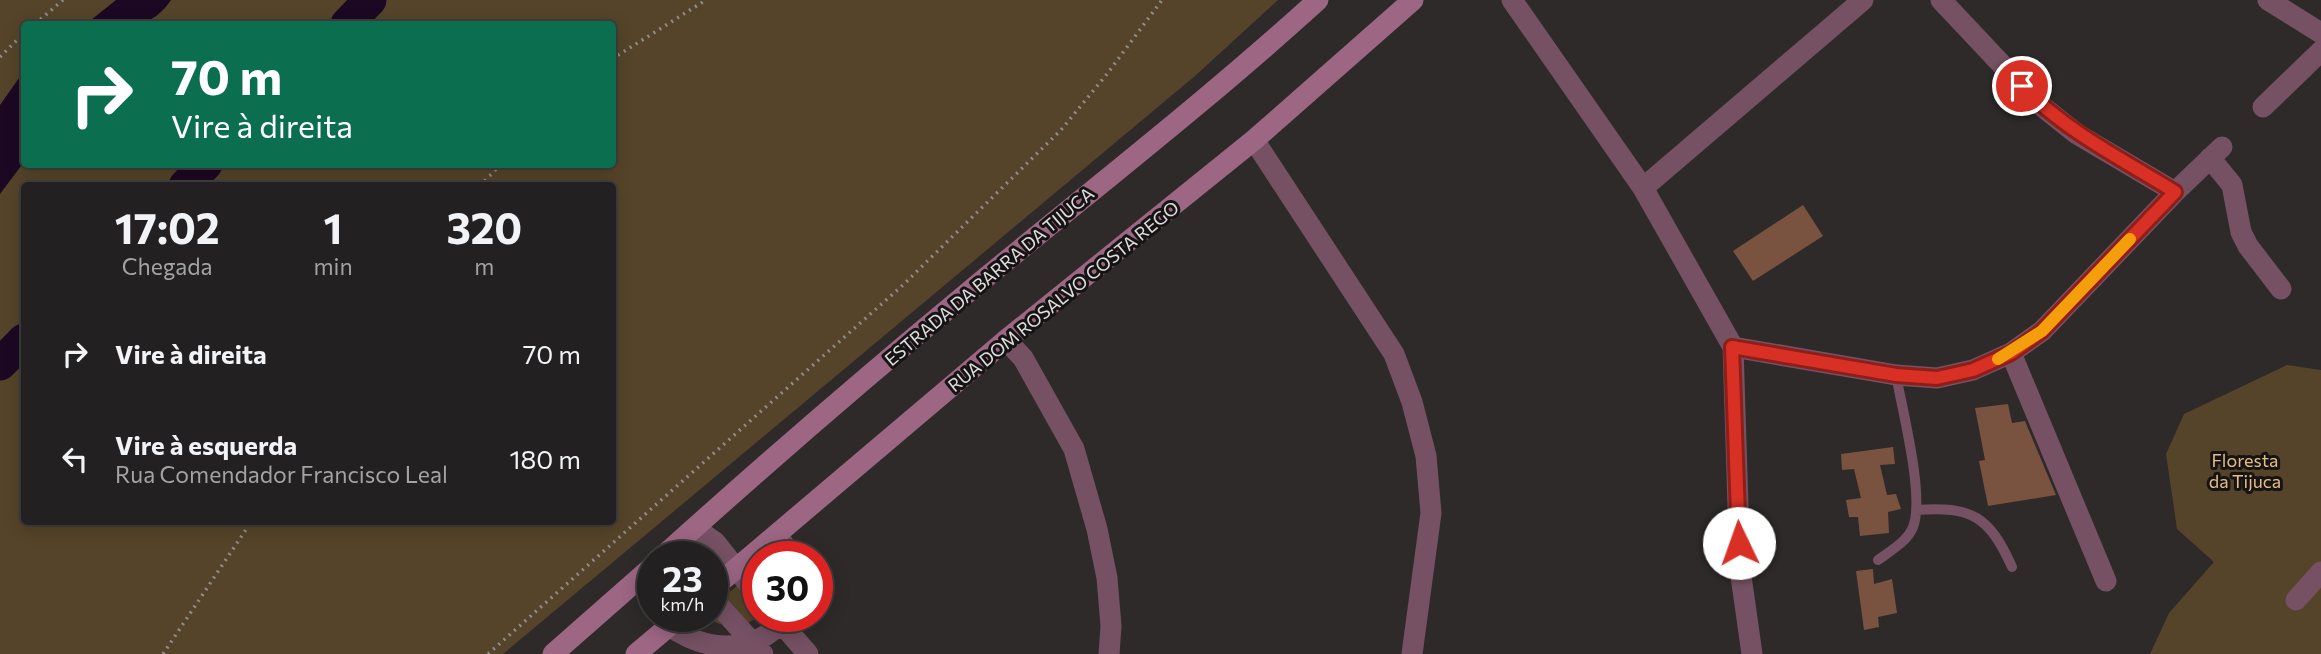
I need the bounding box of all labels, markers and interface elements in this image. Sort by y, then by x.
text: 70 m [171,45,282,105]
icon: right [56,49,147,140]
pin [1992,56,2052,116]
icon: arrive [2003,67,2041,105]
text: Vire à direita [171,105,353,145]
street label: ESTRADA DA BARRA DA TIJUCA [880,182,1098,370]
street label: RUA DOM ROSALVO COSTA REGO [943,196,1183,396]
text: 17:02 [115,201,220,253]
text: 1 [323,201,343,253]
text: 320 [446,201,522,253]
text: Chegada [122,252,213,280]
text: min [313,252,353,280]
text: m [474,252,494,280]
icon: right [56,335,94,373]
text: Vire à direita [115,338,267,369]
text: 70 m [523,338,581,369]
text: Vire à esquerda [115,429,297,460]
icon: left [56,440,94,478]
text: 180 m [509,443,581,474]
park label: Floresta da Tijuca [2209,449,2281,492]
text: Rua Comendador Francisco Leal [115,460,448,488]
position arrow [1702,506,1776,580]
speed limit sign: 30 [742,541,833,632]
text: 23 [662,556,703,599]
text: km/h [661,593,704,615]

